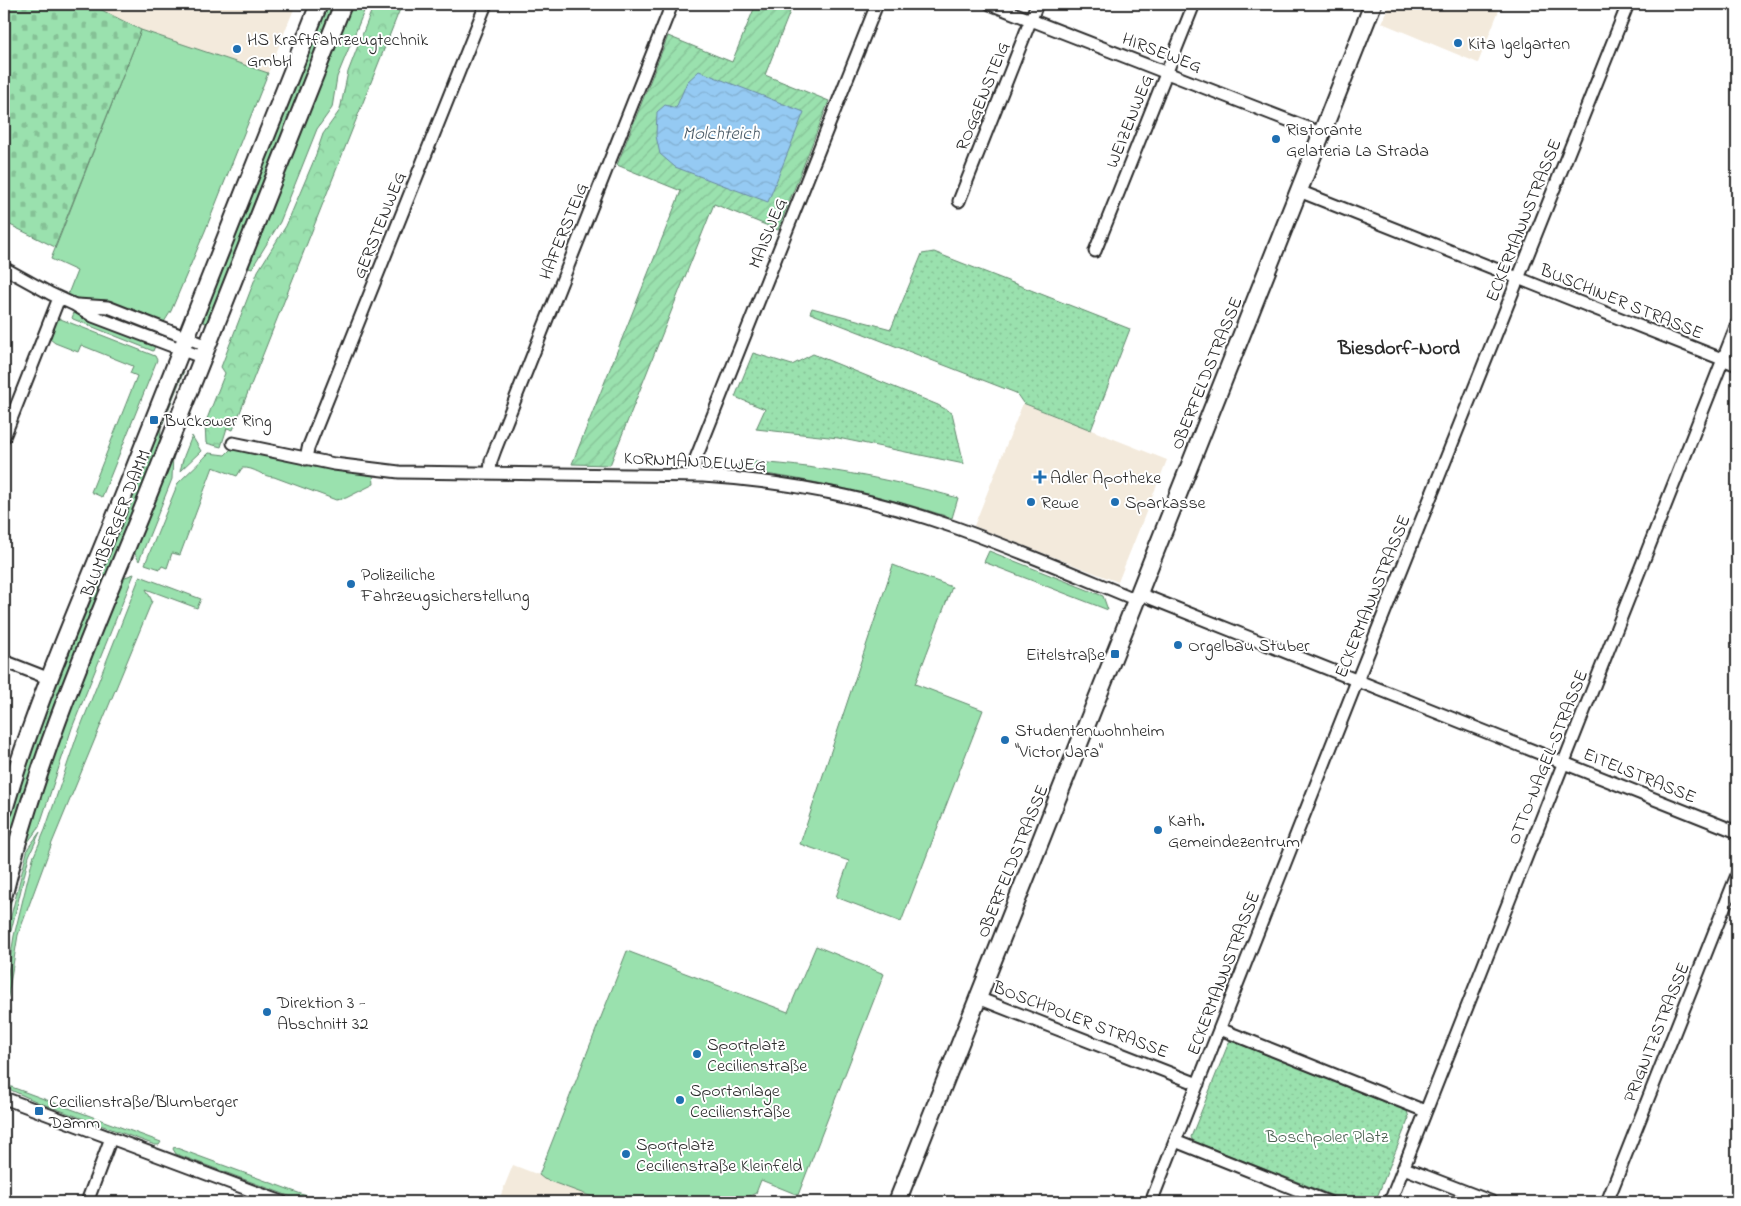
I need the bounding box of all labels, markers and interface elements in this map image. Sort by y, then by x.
street label: HIRSEWEG [1118,27,1205,81]
place label: HS Kraftfahrzeugtechnik GmbH [247,28,428,75]
place label: Kita Igelgarten [1468,32,1570,59]
marker: Kita Igelgarten [1452,37,1464,49]
street label: ROGGENSTEIG [950,38,1018,155]
marker: HS Kraftfahrzeugtechnik GmbH [231,43,243,55]
street label: WEIZENWEG [1100,71,1161,172]
place label: Ristorante Gelateria La Strada [1286,118,1429,165]
water label: Molchteich [682,121,761,148]
marker: Ristorante Gelateria La Strada [1270,133,1282,145]
street label: ECKERMANNSTRASSE [1480,135,1569,306]
street label: GERSTENWEG [348,168,414,283]
street label: HAFERSTEIG [534,179,596,284]
street label: MAISWEG [743,195,795,273]
street label: BUSCHINER STRASSE [1535,258,1707,348]
street label: OBERFELDSTRASSE [1165,293,1250,454]
district label: Biesdorf-Nord [1337,335,1461,364]
place label: Buckower Ring [163,409,272,436]
marker: Buckower Ring [148,414,160,426]
street label: BLUMBERGER DAMM [75,446,158,602]
street label: KORNMANDELWEG [623,446,767,480]
place label: Adler Apotheke [1050,466,1162,492]
marker: Adler Apotheke [1034,471,1046,483]
place label: Rewe [1041,491,1080,517]
place label: Sparkasse [1125,491,1207,517]
marker: Rewe [1025,496,1037,508]
marker: Sparkasse [1109,496,1121,508]
street label: ECKERMANNSTRASSE [1329,511,1418,682]
place label: Polizeiliche Fahrzeugsicherstellung [360,563,530,611]
marker: Polizeiliche Fahrzeugsicherstellung [345,578,357,590]
place label: Orgelbau Stuber [1188,634,1310,661]
marker: Orgelbau Stuber [1172,639,1184,651]
place label: Eitelstraße [1026,643,1106,669]
marker: Eitelstraße [1109,648,1121,660]
street label: OTTO-NAGEL-STRASSE [1502,666,1596,849]
place label: Studentenwohnheim "Victor Jara" [1015,719,1165,766]
marker: Studentenwohnheim "Victor Jara" [999,734,1011,746]
street label: EITELSTRASSE [1579,742,1700,811]
street label: OBERFELDSTRASSE [971,781,1056,942]
place label: Kath. Gemeindezentrum [1168,809,1300,856]
marker: Kath. Gemeindezentrum [1152,824,1164,836]
street label: ECKERMANNSTRASSE [1182,888,1268,1059]
street label: PRIGNITZSTRASSE [1618,959,1698,1107]
street label: BOSCHPOLER STRASSE [988,975,1172,1066]
place label: Direktion 3 - Abschnitt 32 [276,991,368,1038]
marker: Direktion 3 - Abschnitt 32 [261,1006,273,1018]
place label: Sportplatz Cecilienstraße [707,1033,808,1080]
marker: Sportplatz Cecilienstraße [691,1048,703,1060]
place label: Sportanlage Cecilienstraße [690,1079,791,1126]
place label: Cecilienstraße/Blumberger Damm [48,1090,239,1137]
marker: Sportanlage Cecilienstraße [674,1094,686,1106]
marker: Cecilienstraße/Blumberger Damm [33,1105,45,1117]
park label: Boschpoler Platz [1265,1125,1389,1151]
place label: Sportplatz Cecilienstraße Kleinfeld [636,1133,802,1180]
marker: Sportplatz Cecilienstraße Kleinfeld [620,1148,632,1160]

